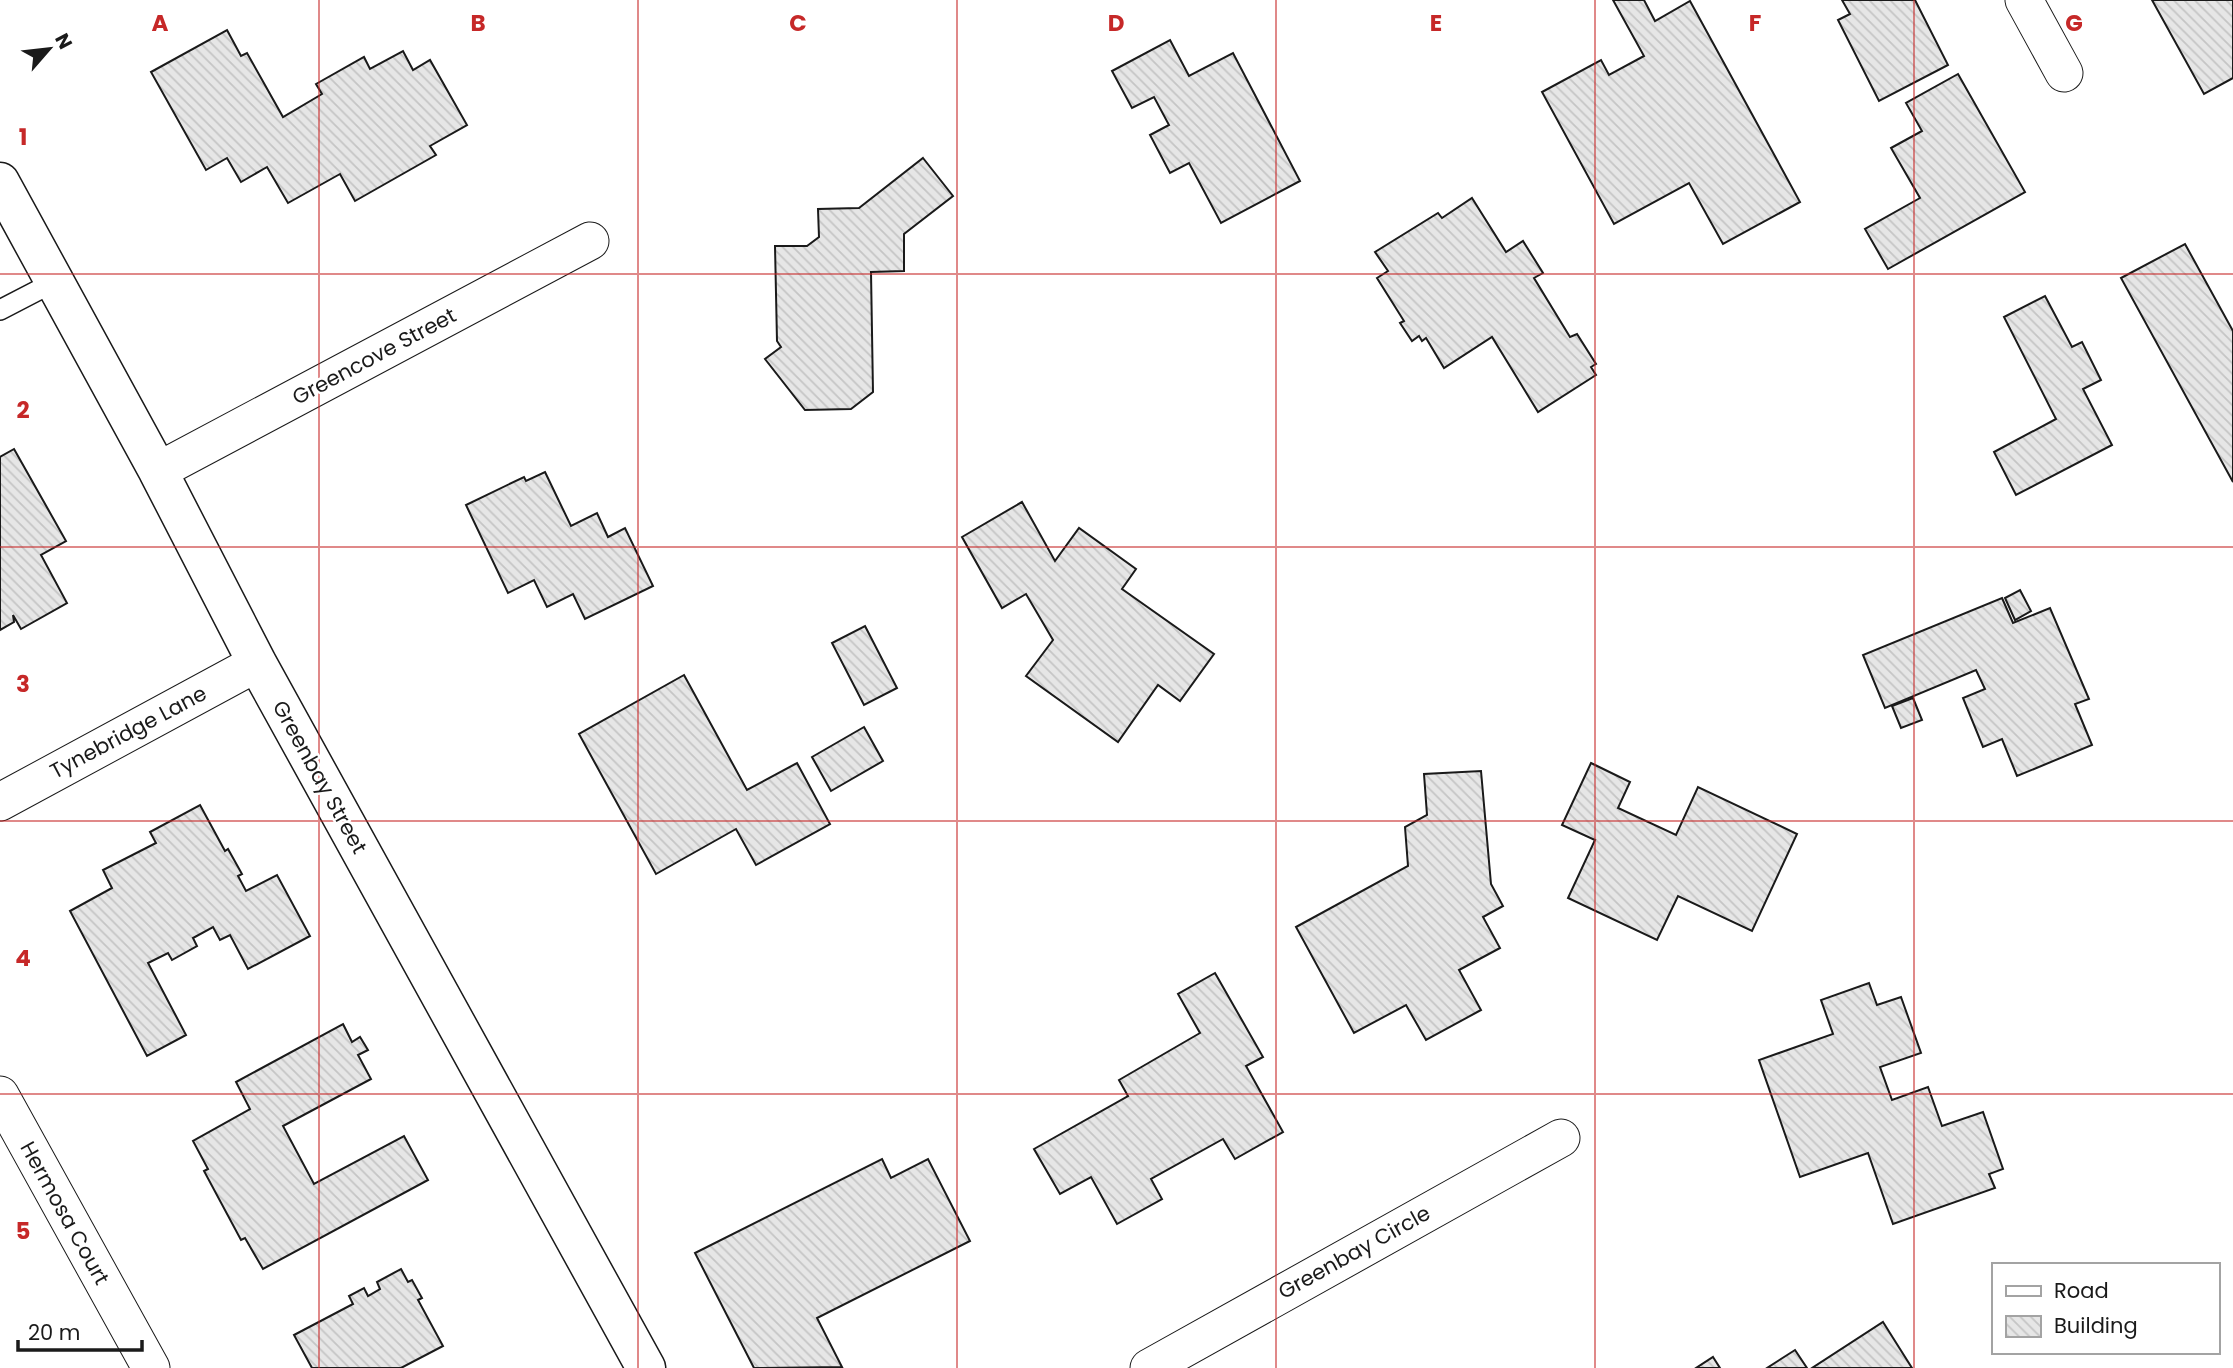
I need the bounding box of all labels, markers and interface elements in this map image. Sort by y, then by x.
text: A [152,7,169,39]
text: B [470,7,486,39]
text: C [789,7,807,39]
text: D [1108,7,1124,39]
text: E [1430,7,1442,39]
text: F [1749,7,1761,39]
text: G [2065,7,2083,39]
north arrow [14,14,84,84]
text: N [48,29,79,54]
text: 1 [19,121,27,153]
street label: Greencove Street [287,301,461,411]
text: 2 [16,394,30,426]
text: 3 [16,668,30,700]
street label: Tynebridge Lane [45,678,211,786]
street label: Greenbay Street [266,695,374,859]
text: 4 [15,942,31,974]
street label: Hermosa Court [14,1136,116,1290]
street label: Greenbay Circle [1273,1198,1435,1306]
text: 5 [16,1215,30,1247]
legend [1992,1263,2219,1354]
text: Road [2054,1276,2109,1305]
scale bar [18,1308,142,1352]
text: Building [2054,1311,2138,1340]
text: 20 m [28,1318,81,1347]

